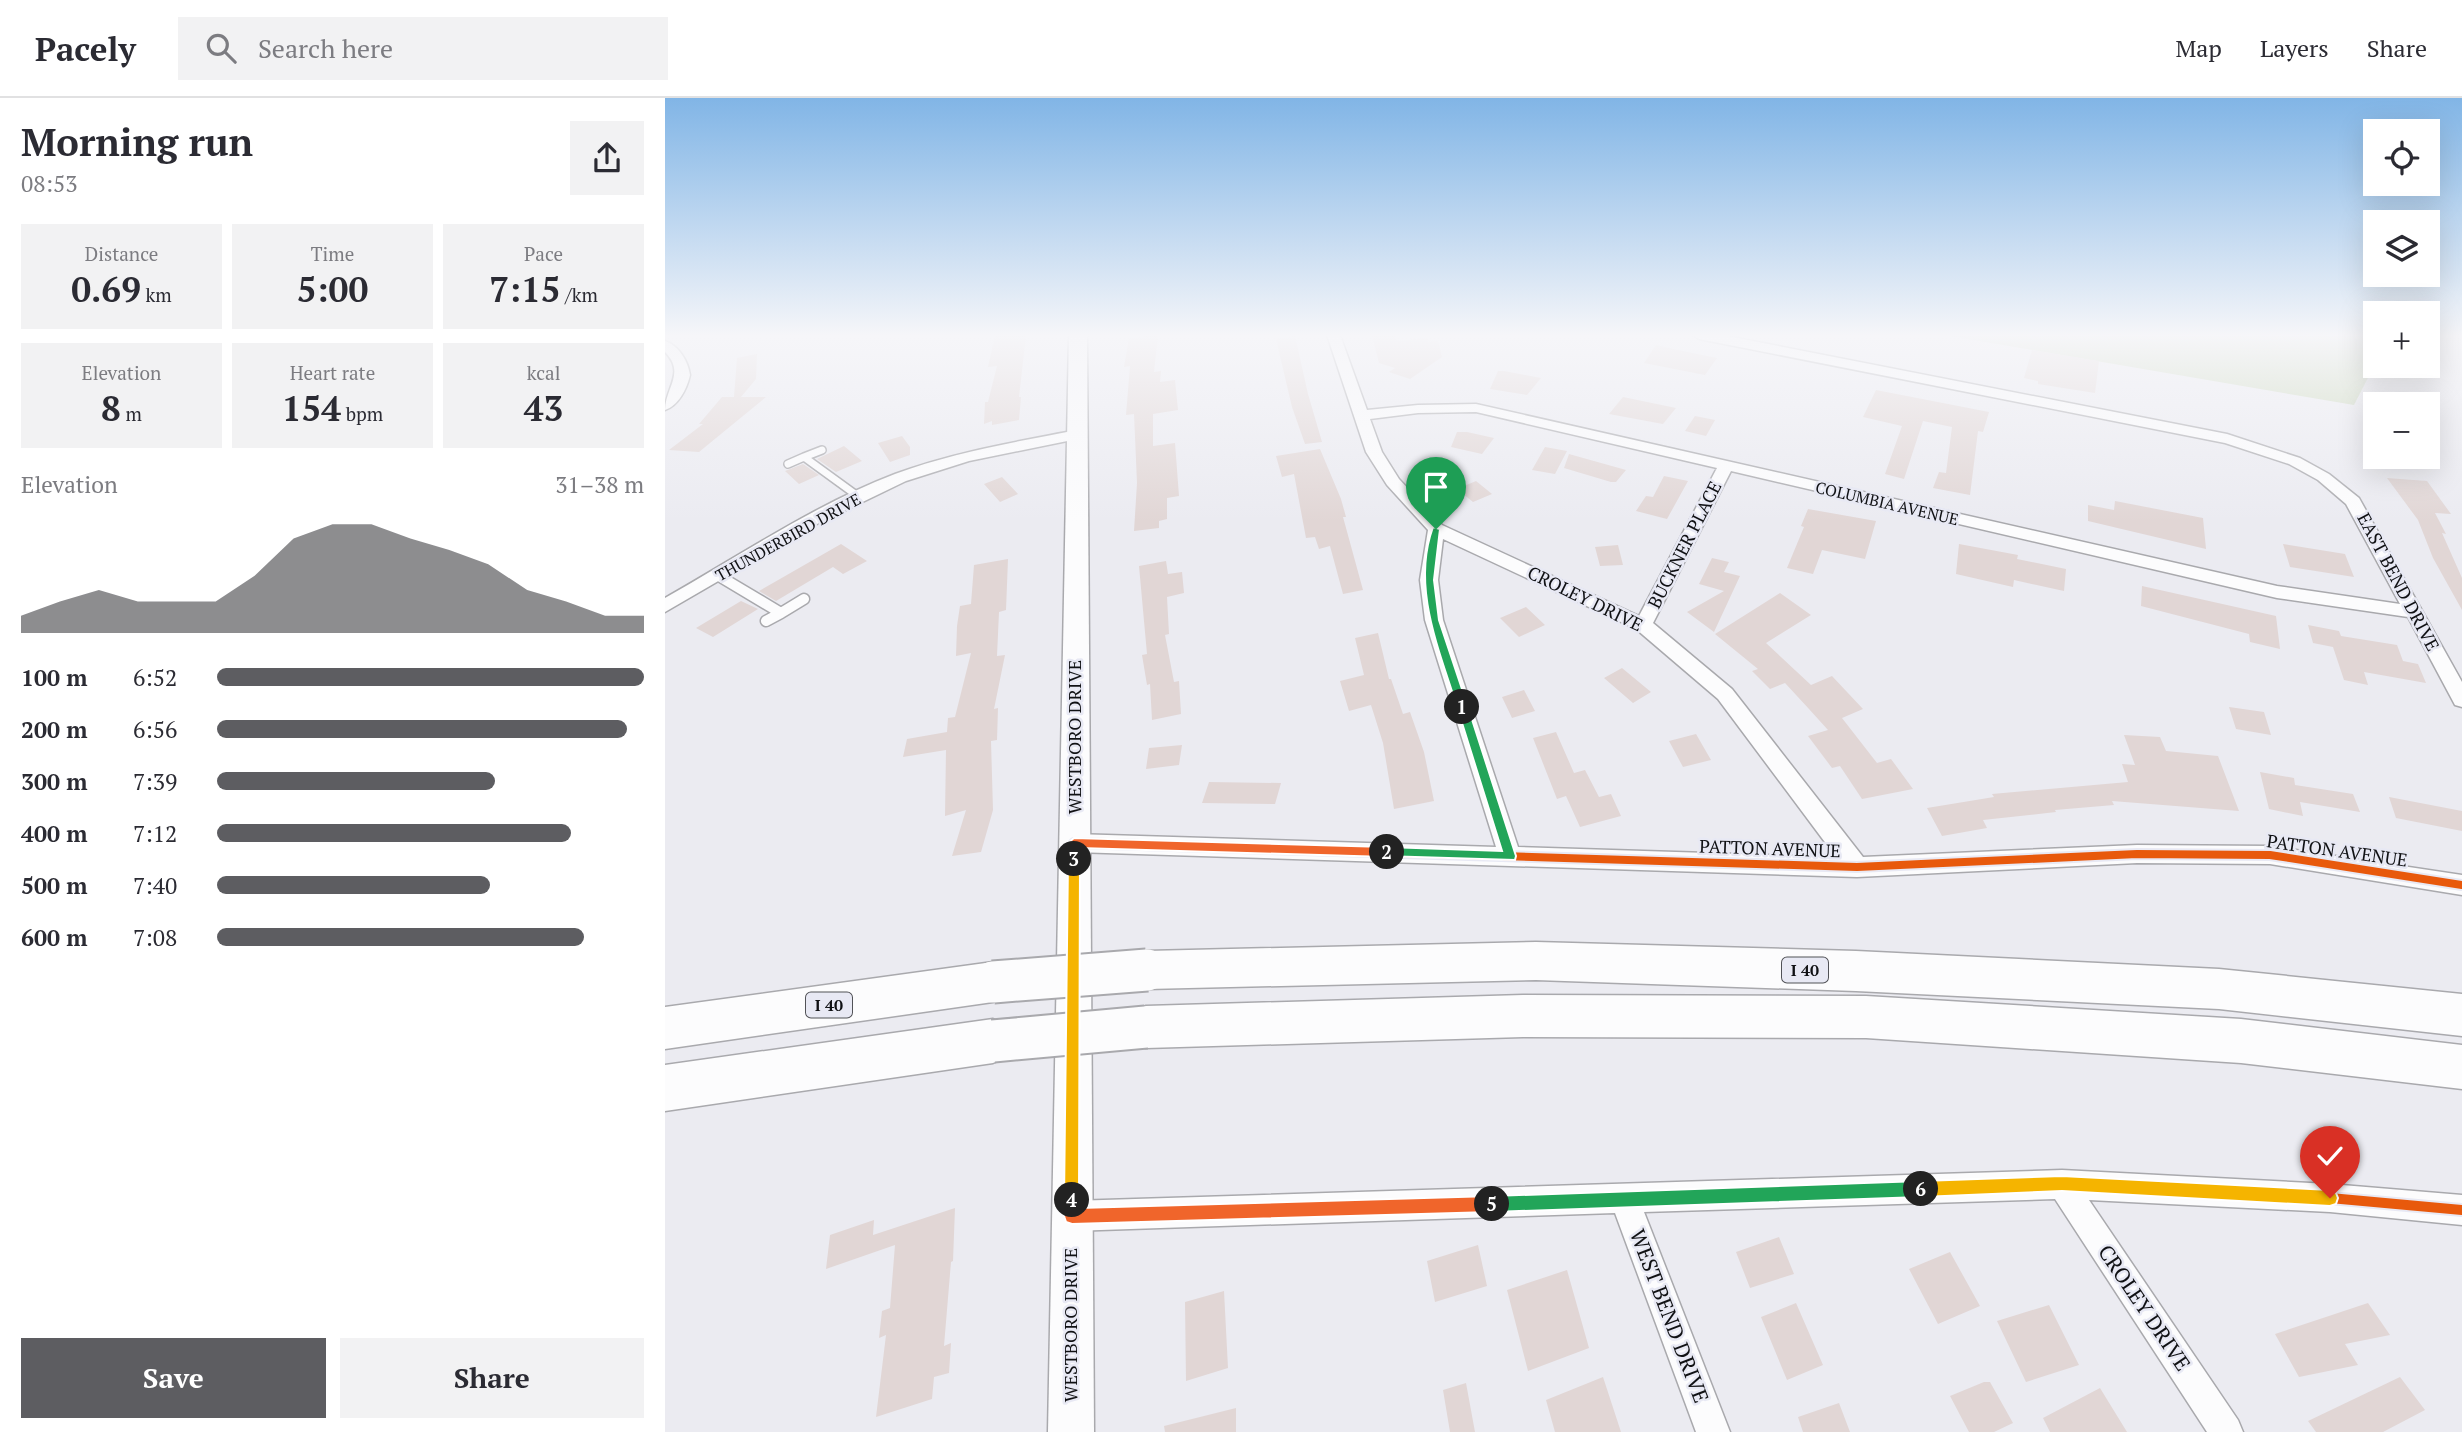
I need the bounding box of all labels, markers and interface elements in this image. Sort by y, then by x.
search box [178,17,668,80]
text: Pacely [35,27,136,70]
icon: search [202,29,240,67]
text: Search here [258,31,393,65]
text: Map [2175,32,2222,64]
text: Layers [2260,32,2329,64]
text: Share [2367,32,2427,64]
text: Morning run [21,117,253,167]
map controls [2363,119,2440,469]
button: locate [2363,119,2440,196]
button: share [570,121,644,195]
text: 08:53 [21,168,78,199]
button: layers [2363,210,2440,287]
text: Distance [85,241,158,266]
text: Time [311,241,354,266]
text: Pace [524,241,563,266]
text: 0.69 [71,266,141,312]
text: 5:00 [297,266,368,312]
text: 7:15 [489,266,560,312]
text: km [141,282,172,307]
text: /km [560,282,598,307]
button: + [2363,301,2440,378]
text: Elevation [82,360,161,385]
text: Heart rate [290,360,375,385]
text: kcal [527,360,560,385]
text: 8 [101,385,121,431]
text: 154 [282,385,341,431]
text: 43 [524,385,563,431]
button: − [2363,392,2440,469]
text: m [121,401,142,426]
text: bpm [341,401,383,426]
pin [1406,457,1466,529]
icon: arrive [1417,468,1455,506]
text: Elevation [21,469,118,500]
text: 31–38 m [555,469,644,500]
street label: COLUMBIA AVENUE [1813,476,1961,530]
street label: BUCKNER PLACE [1642,477,1727,612]
street label: THUNDERBIRD DRIVE [711,488,865,586]
street label: EAST BEND DRIVE [2352,508,2445,655]
street label: CROLEY DRIVE [1524,560,1647,636]
street label: WESTBORO DRIVE [1062,660,1086,814]
text: 100 m [21,662,87,693]
text: 6:52 [133,662,177,693]
pin: 1 [1445,690,1479,724]
text: 1 [1456,694,1467,719]
text: 200 m [21,714,87,745]
text: 6:56 [133,714,177,745]
text: 300 m [21,766,87,797]
text: 7:39 [133,766,177,797]
text: 400 m [21,818,87,849]
text: 7:12 [133,818,177,849]
street label: PATTON AVENUE [2265,828,2409,872]
pin: 2 [1369,834,1405,870]
street label: PATTON AVENUE [1699,834,1841,862]
text: 2 [1381,839,1392,864]
pin: 3 [1057,842,1091,876]
text: 3 [1068,846,1079,871]
text: 500 m [21,870,87,901]
text: 7:40 [133,870,177,901]
text: 600 m [21,922,87,953]
text: 7:08 [133,922,177,953]
road number: I 40 [1782,958,1828,982]
road number: I 40 [806,992,852,1018]
pin [2300,1126,2360,1198]
icon: check [2311,1137,2349,1175]
pin: 6 [1903,1172,1939,1206]
text: 6 [1915,1176,1926,1201]
pin: 4 [1055,1182,1089,1218]
pin: 5 [1475,1186,1509,1222]
text: 4 [1066,1187,1077,1212]
text: 5 [1486,1191,1497,1216]
street label: WEST BEND DRIVE [1624,1225,1716,1407]
street label: CROLEY DRIVE [2092,1239,2197,1376]
street label: WESTBORO DRIVE [1058,1248,1082,1402]
button: Save [21,1338,326,1418]
button: Share [340,1338,644,1418]

